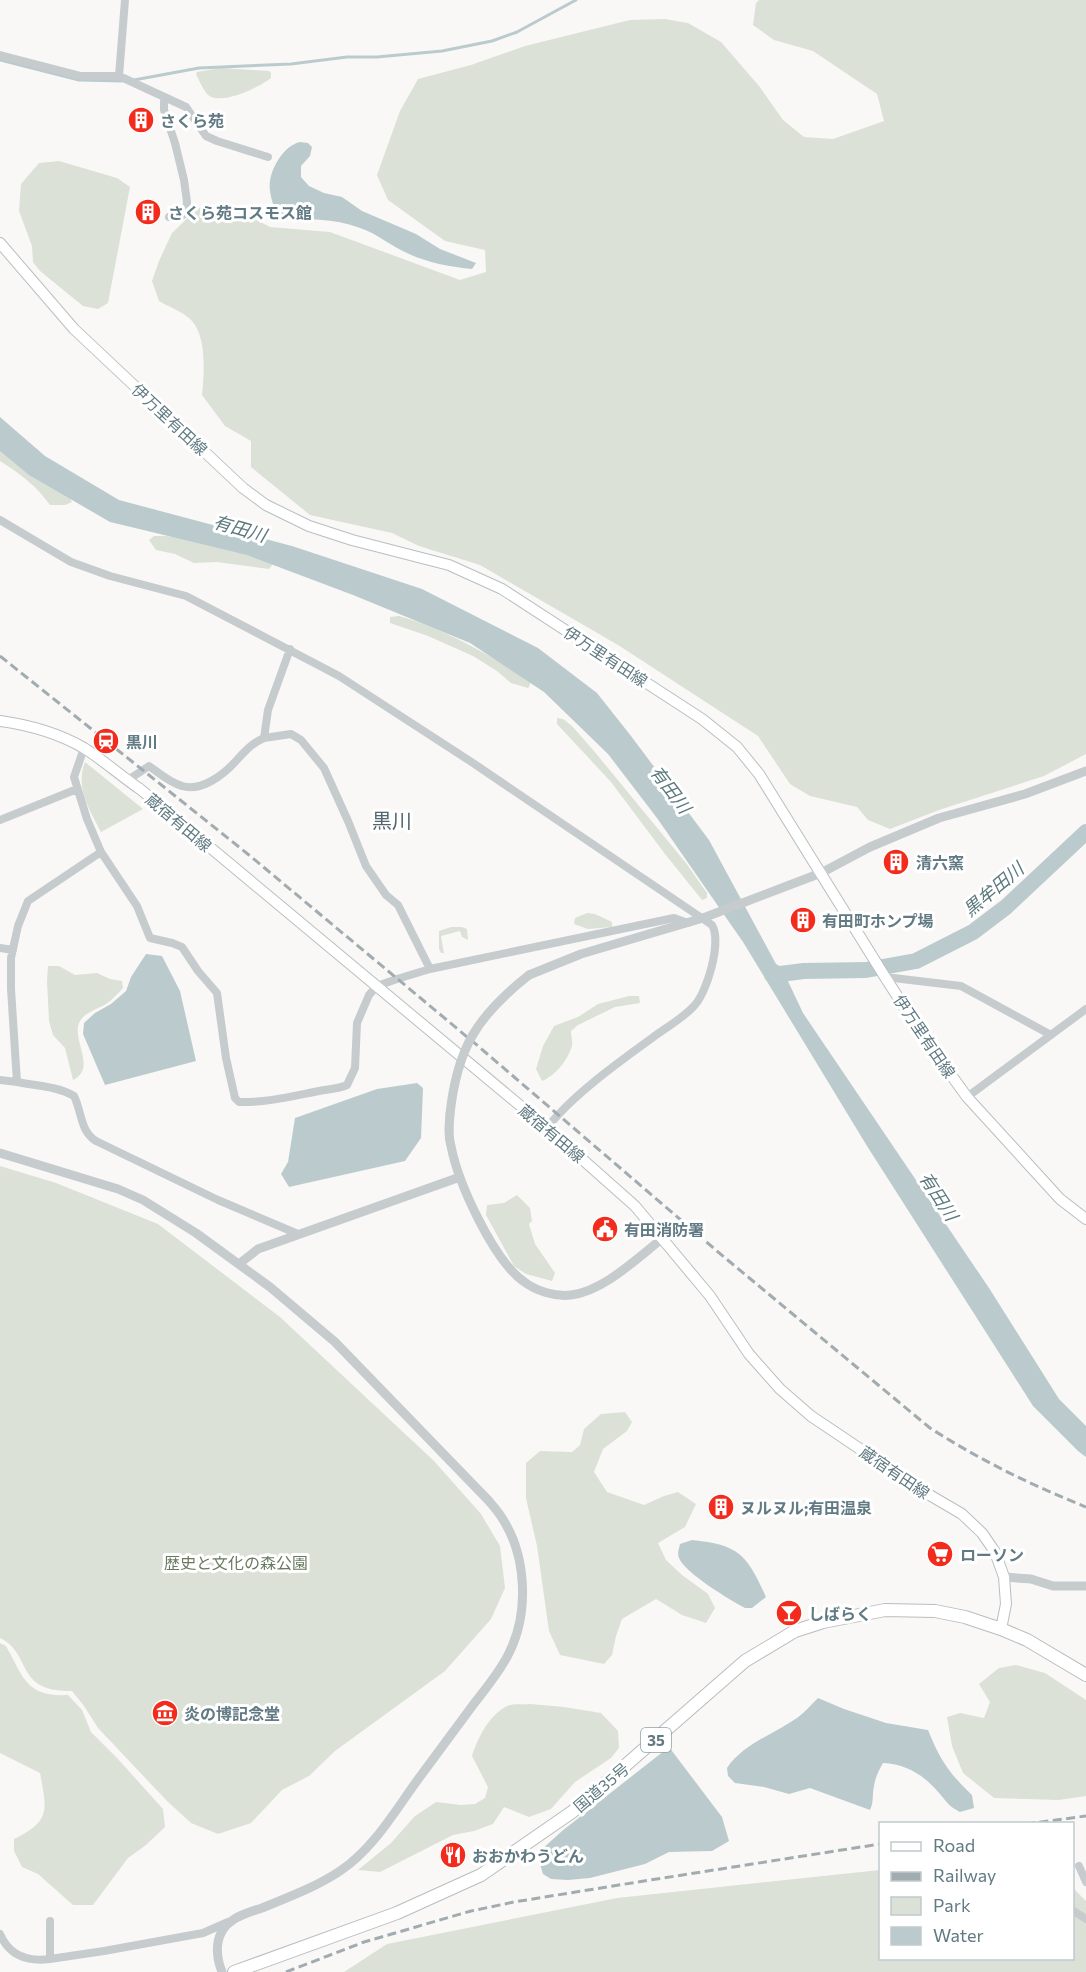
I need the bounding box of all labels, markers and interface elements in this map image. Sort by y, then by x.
building icon: さくら苑 [126,105,156,135]
place label: さくら苑 [160,111,224,130]
building icon: さくら苑コスモス館 [133,197,163,227]
place label: さくら苑コスモス館 [168,203,312,222]
street label: 伊万里有田線 [128,379,212,459]
water label: 有田川 [211,510,271,547]
street label: 伊万里有田線 [561,622,651,690]
station icon: 黒川 [91,726,121,756]
place label: 黒川 [126,732,158,751]
water label: 有田川 [646,761,697,819]
street label: 蔵宿有田線 [142,789,216,855]
district label: 黒川 [372,808,412,832]
building icon: 清六窯 [881,847,911,877]
place label: 清六窯 [916,853,964,872]
water label: 黒牟田川 [958,856,1029,921]
building icon: 有田町ホンプ場 [788,905,818,935]
place label: 有田町ホンプ場 [822,911,934,930]
street label: 伊万里有田線 [890,991,960,1081]
street label: 蔵宿有田線 [515,1100,589,1166]
water label: 有田川 [915,1167,964,1226]
public building icon: 有田消防署 [590,1214,620,1244]
place label: 有田消防署 [624,1220,704,1239]
street label: 蔵宿有田線 [857,1442,933,1502]
building icon: ヌルヌル;有田温泉 [706,1492,736,1522]
place label: ヌルヌル;有田温泉 [740,1498,872,1517]
supermarket icon: ローソン [925,1539,955,1569]
place label: ローソン [960,1545,1024,1564]
park label: 歴史と文化の森公園 [164,1553,308,1572]
bar icon: しばらく [774,1598,804,1628]
place label: しばらく [808,1604,872,1623]
museum icon: 炎の博記念堂 [150,1698,180,1728]
place label: 炎の博記念堂 [184,1704,280,1723]
road number: 35 [641,1728,671,1752]
street label: 国道35号 [569,1758,633,1816]
legend [879,1822,1074,1960]
text: Road [933,1834,975,1856]
restaurant icon: おおかわうどん [438,1840,468,1870]
place label: おおかわうどん [472,1846,584,1865]
text: Railway [933,1864,996,1886]
text: Park [933,1894,971,1916]
text: Water [933,1924,984,1946]

